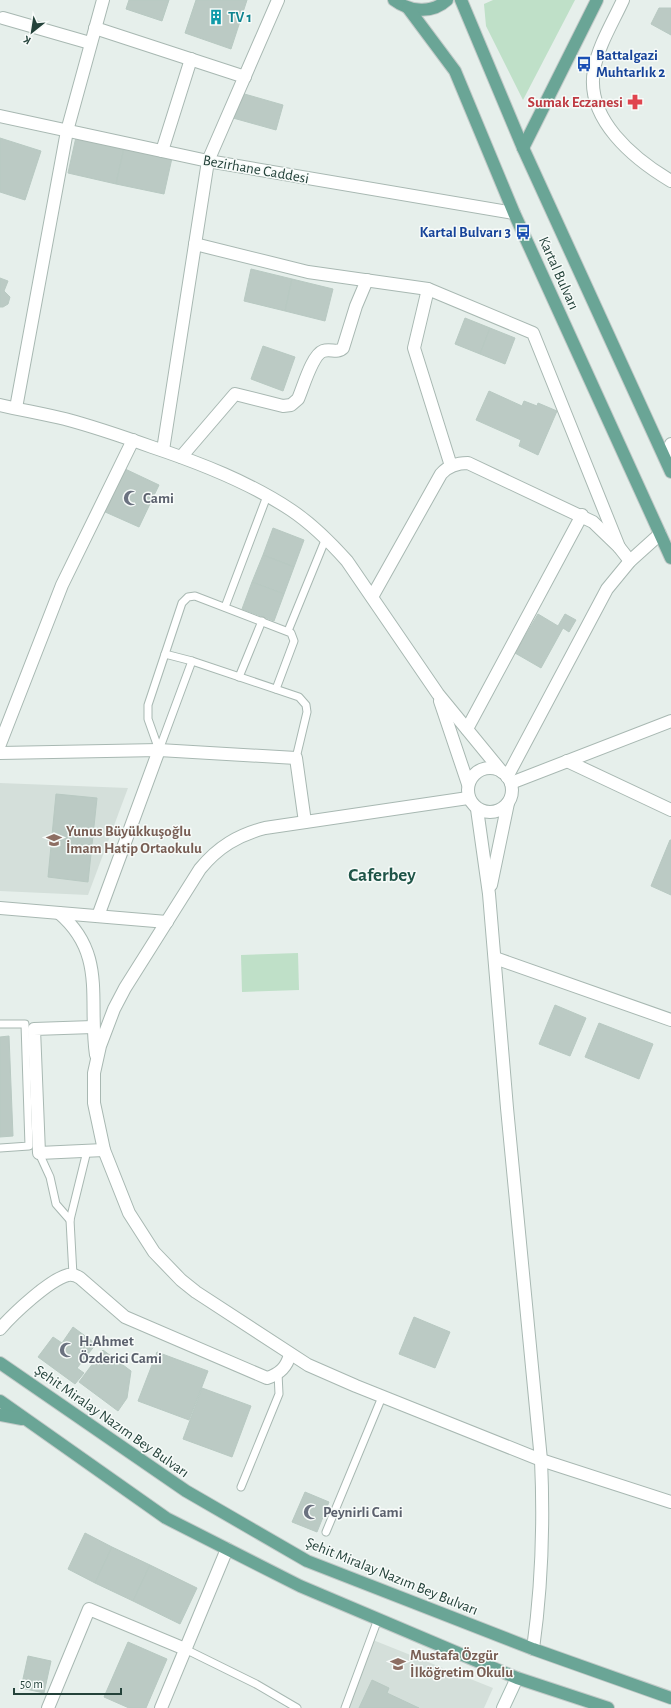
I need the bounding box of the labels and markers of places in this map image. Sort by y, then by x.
building icon: TV 1 [207,8,225,26]
place label: TV 1 [228,10,252,25]
place label: Battalgazi Muhtarlık 2 [596,48,665,80]
bus stop icon: Battalgazi Muhtarlık 2 [575,55,593,73]
pharmacy icon: Sumak Eczanesi [626,93,644,111]
place label: Sumak Eczanesi [527,95,623,110]
bus stop icon: Kartal Bulvarı 3 [514,223,532,241]
place label: Kartal Bulvarı 3 [420,225,511,240]
mosque icon: Cami [122,489,140,507]
place label: Cami [143,491,174,506]
place label: Yunus Büyükkuşoğlu İmam Hatip Ortaokulu [66,824,202,856]
school or university icon: Yunus Büyükkuşoğlu İmam Hatip Ortaokulu [45,831,63,849]
place label: H.Ahmet Özderici Cami [79,1334,162,1366]
mosque icon: H.Ahmet Özderici Cami [58,1341,76,1359]
mosque icon: Peynirli Cami [302,1503,320,1521]
place label: Peynirli Cami [323,1505,403,1520]
place label: Mustafa Özgür İlköğretim Okulu [410,1647,513,1680]
school or university icon: Mustafa Özgür İlköğretim Okulu [389,1655,407,1673]

